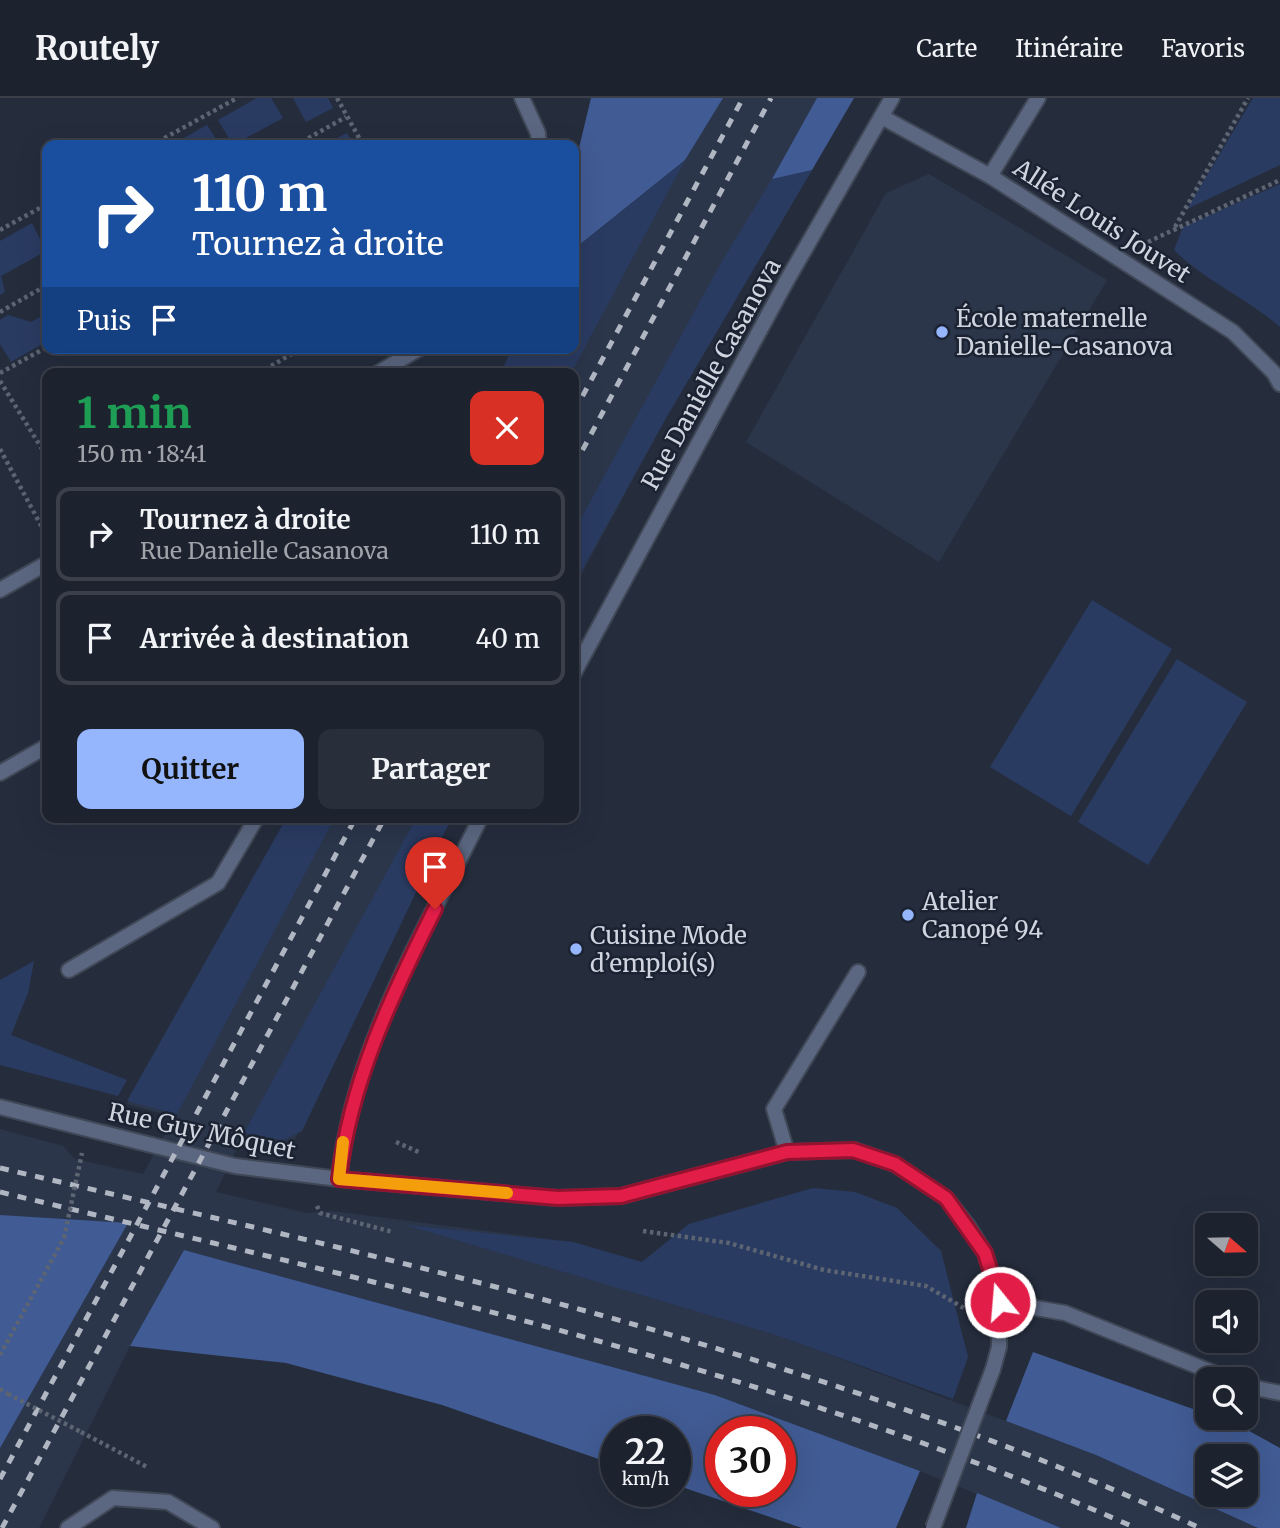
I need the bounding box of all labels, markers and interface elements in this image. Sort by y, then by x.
text: Routely [35,28,159,69]
text: Carte [916,33,977,64]
text: Itinéraire [1015,33,1123,64]
text: Favoris [1161,33,1245,64]
street label: Allée Louis Jouvet [1007,152,1197,290]
text: 110 m [192,163,327,224]
icon: right [77,168,168,259]
text: Tournez à droite [192,224,444,264]
street label: Rue Danielle Casanova [635,253,788,495]
icon: arrive [145,301,183,339]
place label: École maternelle Danielle-Casanova [956,302,1173,362]
text: Puis [77,304,131,337]
marker: École maternelle Danielle-Casanova [934,324,950,340]
text: 1 min [77,387,191,439]
button: close [470,391,544,465]
text: 150 m · 18:41 [77,439,206,468]
text: Tournez à droite [140,503,351,536]
icon: right [81,515,119,553]
text: 110 m [470,518,540,551]
text: Rue Danielle Casanova [140,536,389,565]
icon: arrive [81,619,119,657]
text: Arrivée à destination [140,622,409,655]
text: 40 m [476,622,540,655]
button: Quitter [77,729,304,809]
button: Partager [318,729,544,809]
pin [405,837,465,909]
icon: arrive [416,848,454,886]
place label: Atelier Canopé 94 [921,886,1043,945]
marker: Atelier Canopé 94 [900,907,916,923]
place label: Cuisine Mode d’emploi(s) [590,920,747,979]
marker: Cuisine Mode d’emploi(s) [568,941,584,957]
street label: Rue Guy Môquet [106,1096,299,1166]
north arrow [1195,1213,1258,1276]
map controls [1195,1213,1258,1507]
position arrow [963,1265,1037,1339]
button: sound [1195,1290,1258,1353]
button: search [1195,1367,1258,1430]
speed limit sign: 30 [705,1416,796,1507]
text: 22 [625,1430,666,1474]
button: layers [1195,1444,1258,1507]
text: km/h [622,1467,669,1490]

